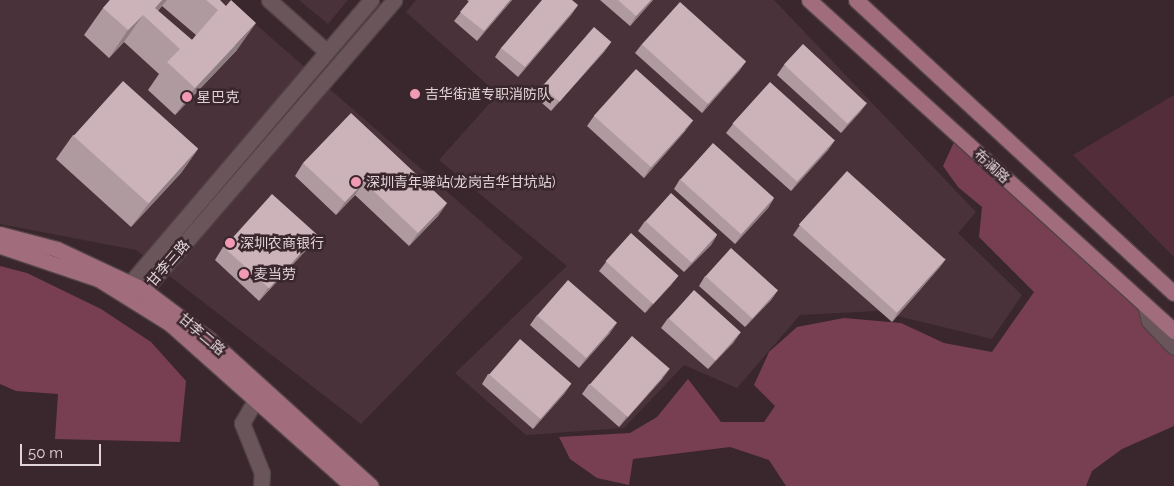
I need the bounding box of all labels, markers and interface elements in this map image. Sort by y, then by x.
place label: 吉华街道专职消防队 [425,86,551,102]
marker: 吉华街道专职消防队 [409,88,421,100]
place label: 星巴克 [197,89,239,105]
marker: 星巴克 [181,91,193,103]
street label: 布澜路 [971,146,1013,186]
place label: 深圳青年驿站(龙岗吉华甘坑站) [366,174,556,190]
marker: 深圳青年驿站(龙岗吉华甘坑站) [350,176,362,188]
place label: 深圳农商银行 [240,235,324,251]
street label: 甘李三路 [143,236,193,290]
marker: 深圳农商银行 [224,237,236,249]
place label: 麦当劳 [254,266,296,282]
marker: 麦当劳 [238,268,250,280]
street label: 甘李二路 [175,310,229,358]
scale bar [22,434,104,466]
text: 50 m [28,444,63,462]

